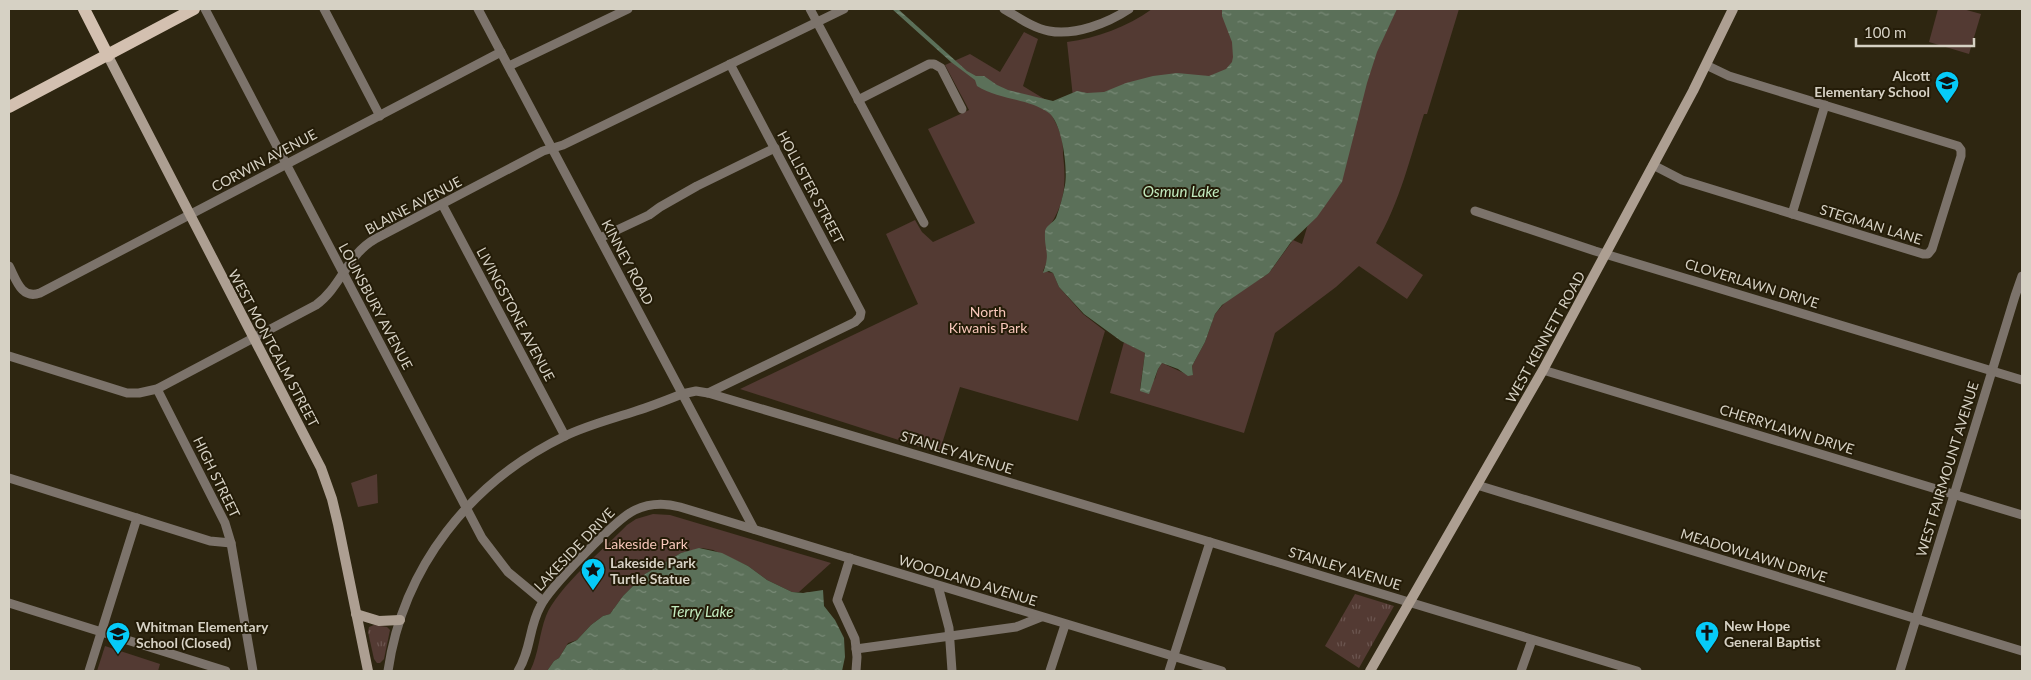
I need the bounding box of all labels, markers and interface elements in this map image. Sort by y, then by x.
scale bar [1856,15,1974,47]
text: 100 m [1864,23,1906,41]
place label: Alcott Elementary School [1814,67,1930,100]
school or university icon: Alcott Elementary School [1934,70,1960,104]
street label: CORWIN AVENUE [209,125,319,195]
street label: HOLLISTER STREET [774,128,848,247]
street label: BLAINE AVENUE [362,172,464,238]
water label: Osmun Lake [1143,182,1219,200]
street label: STEGMAN LANE [1818,200,1924,248]
street label: KINNEY ROAD [598,216,658,308]
street label: LOUNSBURY AVENUE [335,240,417,372]
street label: LIVINGSTONE AVENUE [473,244,559,384]
street label: CLOVERLAWN DRIVE [1683,255,1821,311]
street label: WEST MONTCALM STREET [225,266,323,430]
street label: WEST KENNETT ROAD [1502,268,1588,406]
park label: North Kiwanis Park [949,303,1028,336]
street label: WEST FAIRMOUNT AVENUE [1912,379,1982,559]
street label: CHERRYLAWN DRIVE [1718,400,1856,458]
street label: STANLEY AVENUE [899,427,1015,477]
street label: HIGH STREET [190,434,244,521]
street label: LAKESIDE DRIVE [530,504,618,594]
street label: MEADOWLAWN DRIVE [1679,525,1829,585]
park label: Lakeside Park [604,535,689,552]
street label: STANLEY AVENUE [1287,543,1403,593]
street label: WOODLAND AVENUE [897,551,1039,609]
place label: Lakeside Park Turtle Statue [610,554,696,587]
place icon: Lakeside Park Turtle Statue [580,557,606,591]
water label: Terry Lake [671,602,733,620]
place label: New Hope General Baptist [1724,617,1821,650]
place label: Whitman Elementary School (Closed) [136,618,269,651]
church icon: New Hope General Baptist [1694,620,1720,654]
school or university icon: Whitman Elementary School (Closed) [105,621,131,655]

